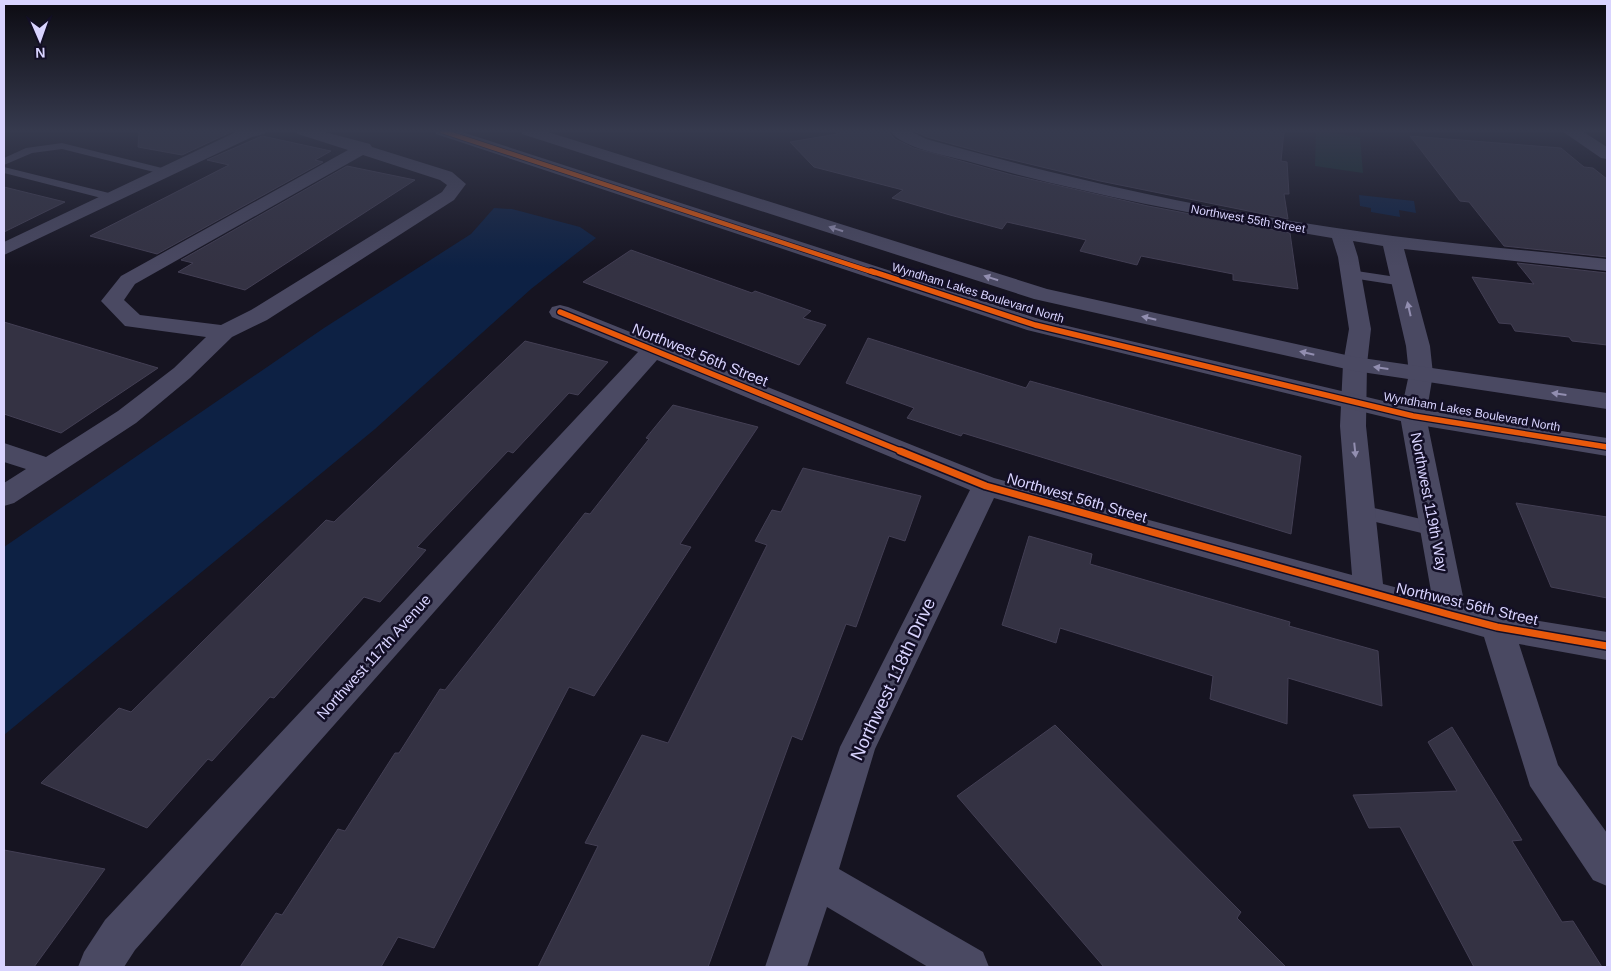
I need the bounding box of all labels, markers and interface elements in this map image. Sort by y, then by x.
north arrow [15,15,65,65]
text: N [35,45,46,61]
street label: Northwest 55th Street [1190,202,1307,236]
one-way arrow [829,224,844,232]
street label: Wyndham Lakes Boulevard North [890,260,1066,326]
one-way arrow [984,274,999,281]
one-way arrow [1405,301,1413,316]
one-way arrow [1141,314,1156,322]
street label: Northwest 56th Street [630,319,771,390]
one-way arrow [1300,349,1315,357]
one-way arrow [1373,364,1389,372]
street label: Wyndham Lakes Boulevard North [1382,390,1562,434]
one-way arrow [1551,390,1567,398]
street label: Northwest 119th Way [1408,431,1451,574]
one-way arrow [1351,442,1359,458]
street label: Northwest 56th Street [1005,469,1150,526]
street label: Northwest 56th Street [1395,579,1541,628]
street label: Northwest 117th Avenue [313,591,434,723]
street label: Northwest 118th Drive [847,595,939,763]

